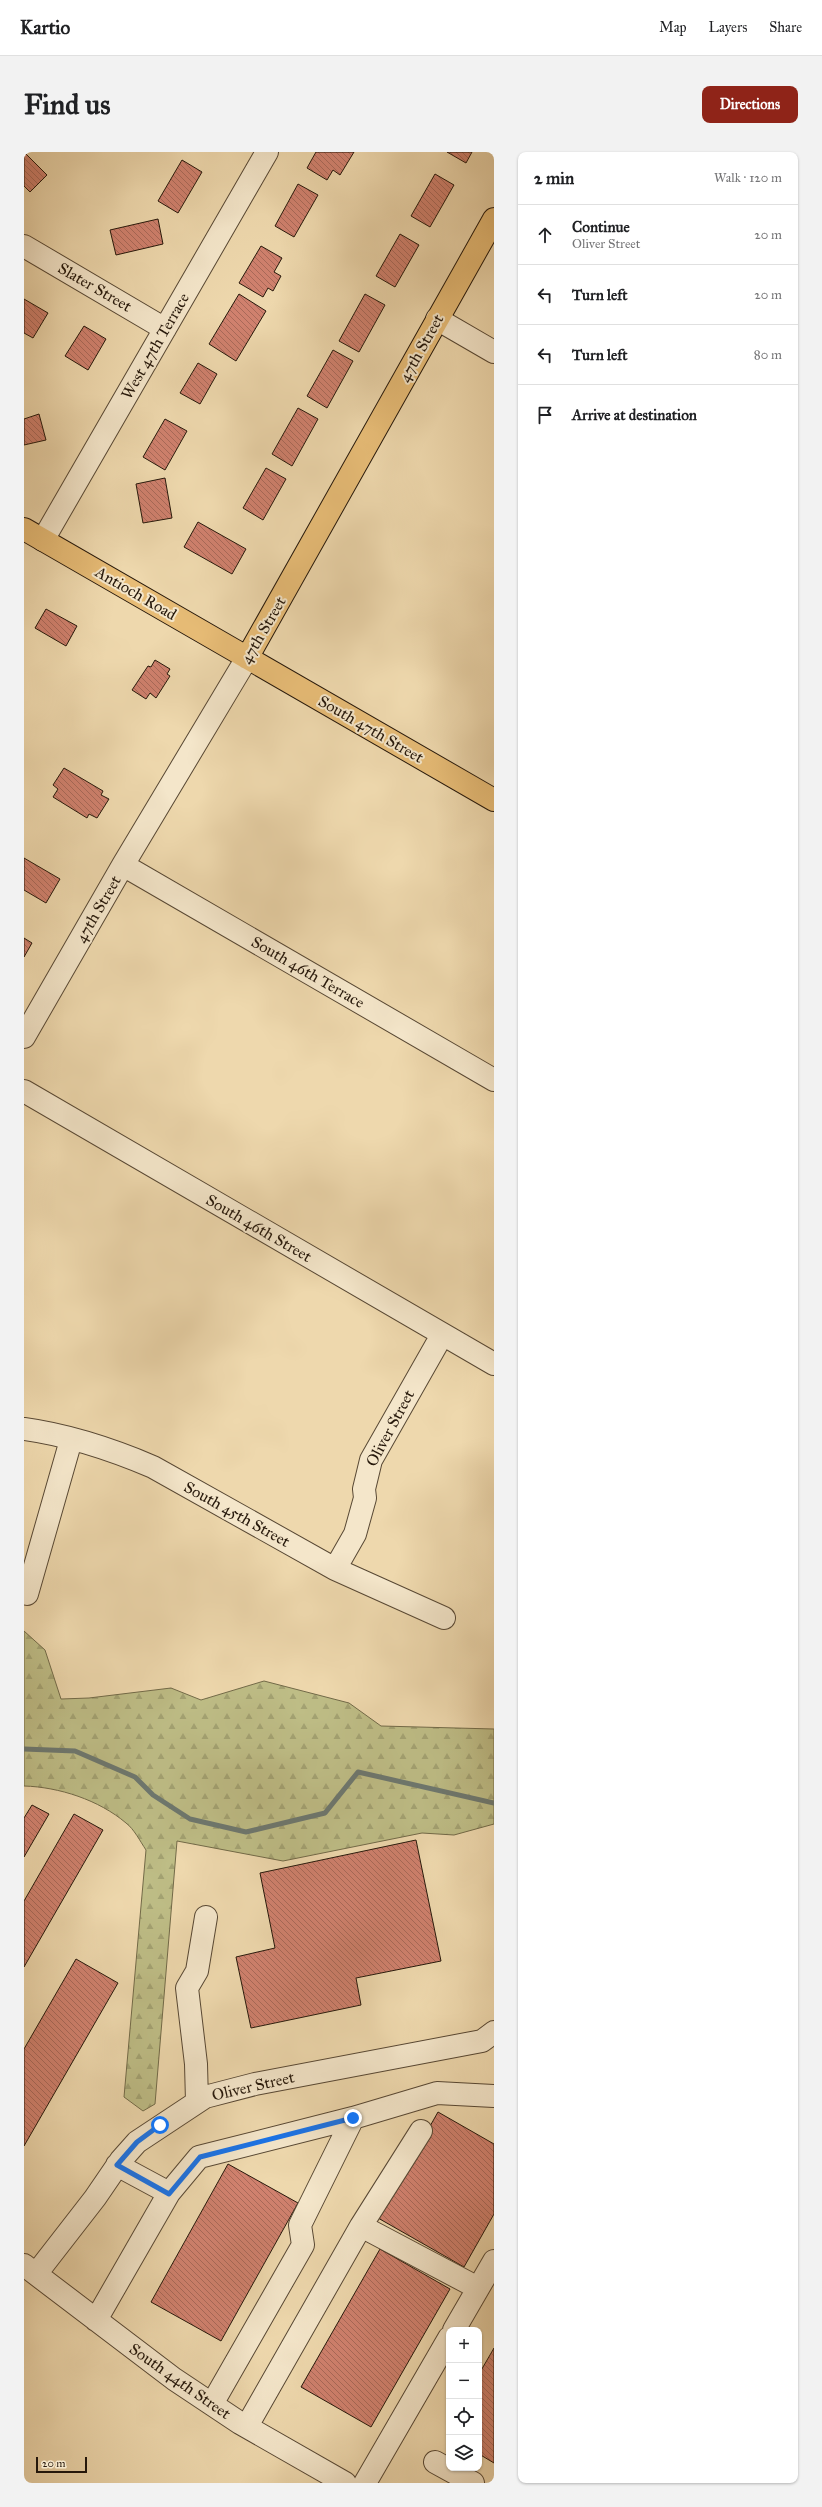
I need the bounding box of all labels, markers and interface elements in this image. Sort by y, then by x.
text: Kartio [20,16,70,39]
text: Map [659,19,687,36]
text: Layers [709,19,747,36]
text: Share [769,19,802,36]
button: Directions [702,86,798,123]
text: Find us [24,87,110,122]
text: 2 min [534,168,574,189]
text: Walk · 120 m [714,170,782,186]
text: Continue [572,218,630,236]
icon: ahead [534,224,556,246]
text: 20 m [754,227,782,243]
text: Oliver Street [572,236,640,252]
street label: Slater Street [55,258,135,316]
icon: left [534,284,556,306]
text: Turn left [572,286,628,304]
text: 20 m [754,287,782,303]
street label: West 47th Terrace [117,289,193,402]
street label: 47th Street [395,311,448,385]
icon: left [534,344,556,366]
text: Turn left [572,346,628,364]
text: 80 m [754,347,782,363]
icon: arrive [534,404,556,426]
text: Arrive at destination [572,406,697,424]
street label: Antioch Road [91,562,180,624]
street label: 47th Street [236,593,290,667]
street label: South 47th Street [315,691,427,767]
street label: 47th Street [71,872,125,946]
street label: South 46th Terrace [248,932,368,1012]
street label: South 46th Street [203,1190,315,1266]
street label: Oliver Street [362,1386,418,1470]
street label: South 45th Street [181,1477,294,1551]
street label: Oliver Street [210,2067,296,2105]
route end [344,2109,362,2127]
route start [151,2116,169,2134]
map controls [446,2327,482,2471]
button: + [446,2327,482,2363]
street label: South 44th Street [126,2339,235,2423]
button: − [446,2363,482,2399]
button: locate [446,2399,482,2435]
button: layers [446,2435,482,2471]
scale bar [36,2455,87,2474]
text: 20 m [42,2457,65,2470]

